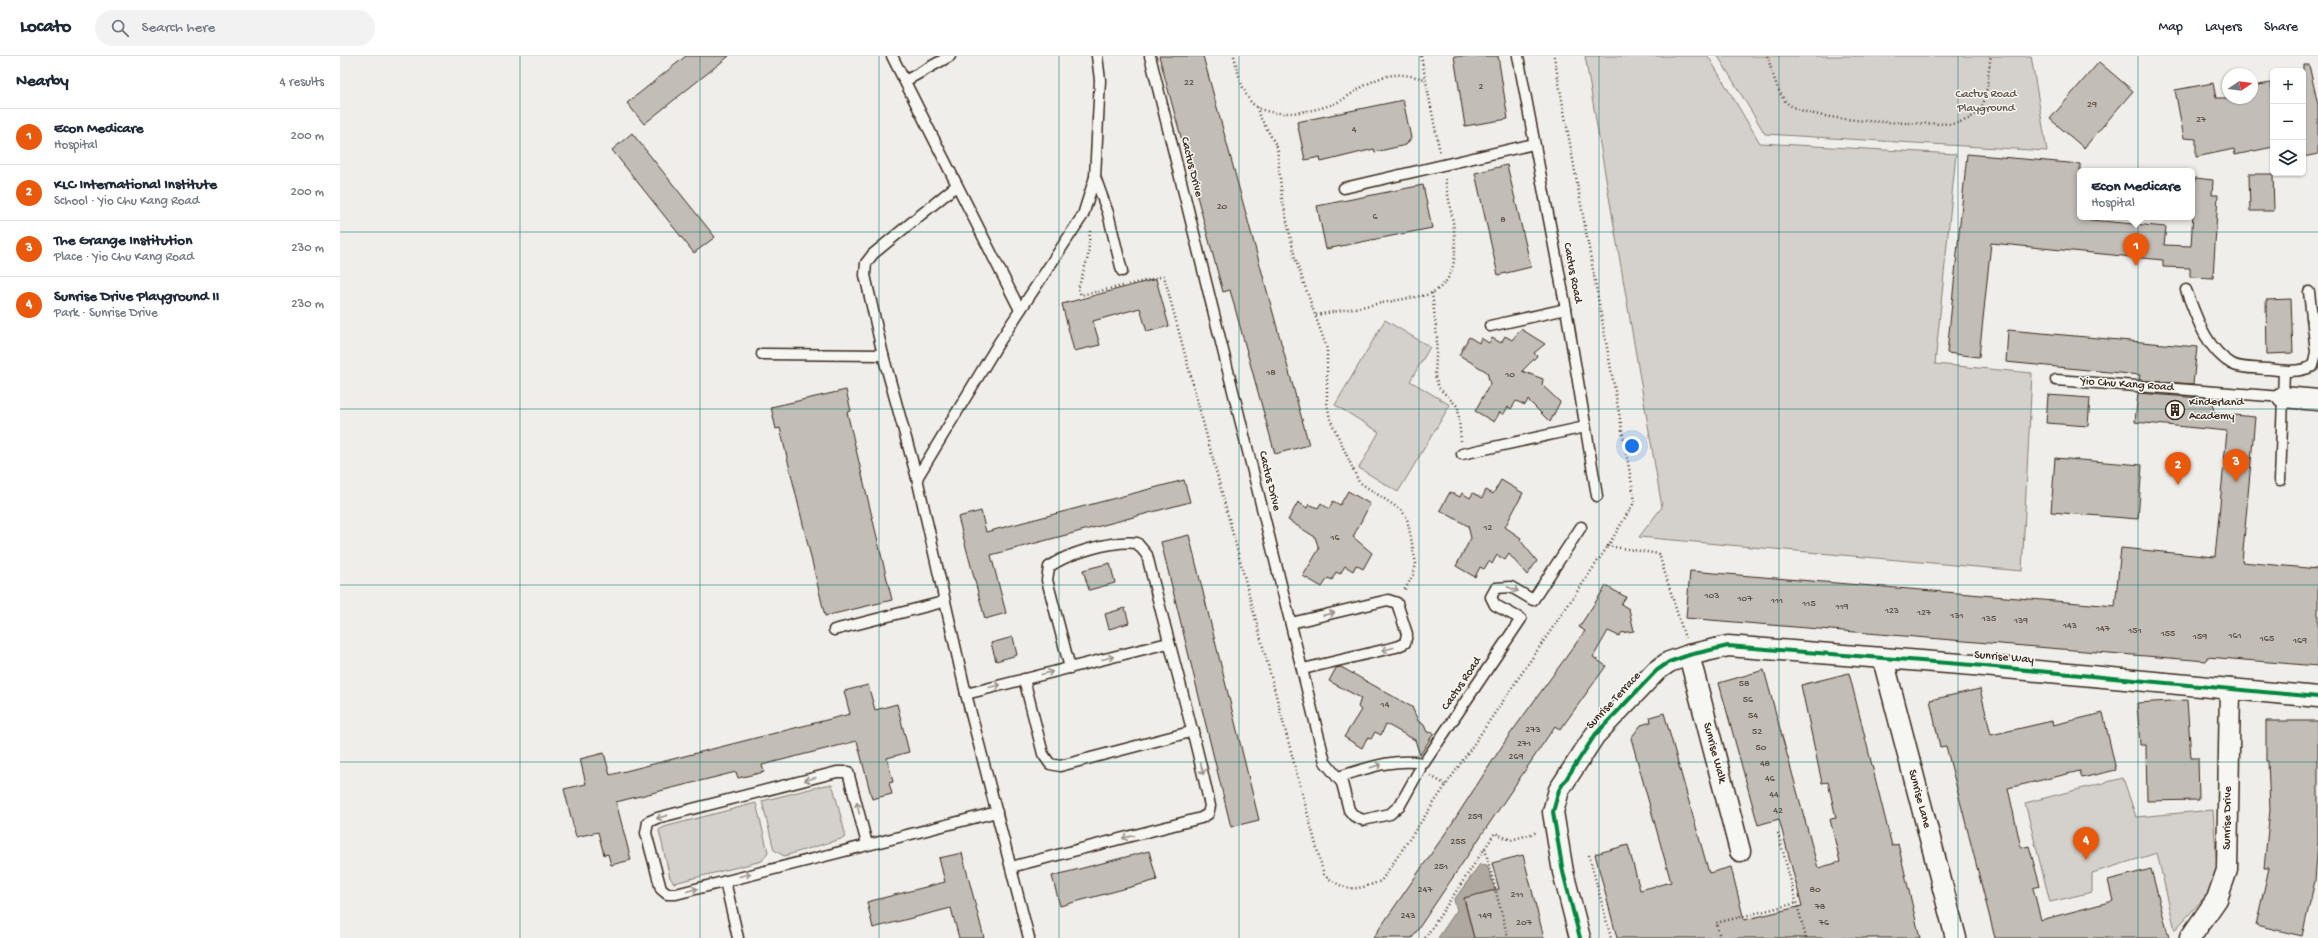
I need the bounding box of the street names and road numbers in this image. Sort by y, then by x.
street label: Cactus Drive [1177,136,1205,199]
street label: Cactus Road [1559,242,1585,305]
street label: Yio Chu Kang Road [2079,375,2175,395]
street label: Cactus Drive [1255,450,1283,513]
street label: Sunrise Way [1974,648,2035,668]
street label: Cactus Road [1439,654,1485,713]
street label: Sunrise Terrace [1584,669,1645,733]
street label: Sunrise Walk [1699,721,1729,786]
street label: Sunrise Lane [1904,768,1934,831]
street label: Sunrise Drive [2220,785,2236,850]

